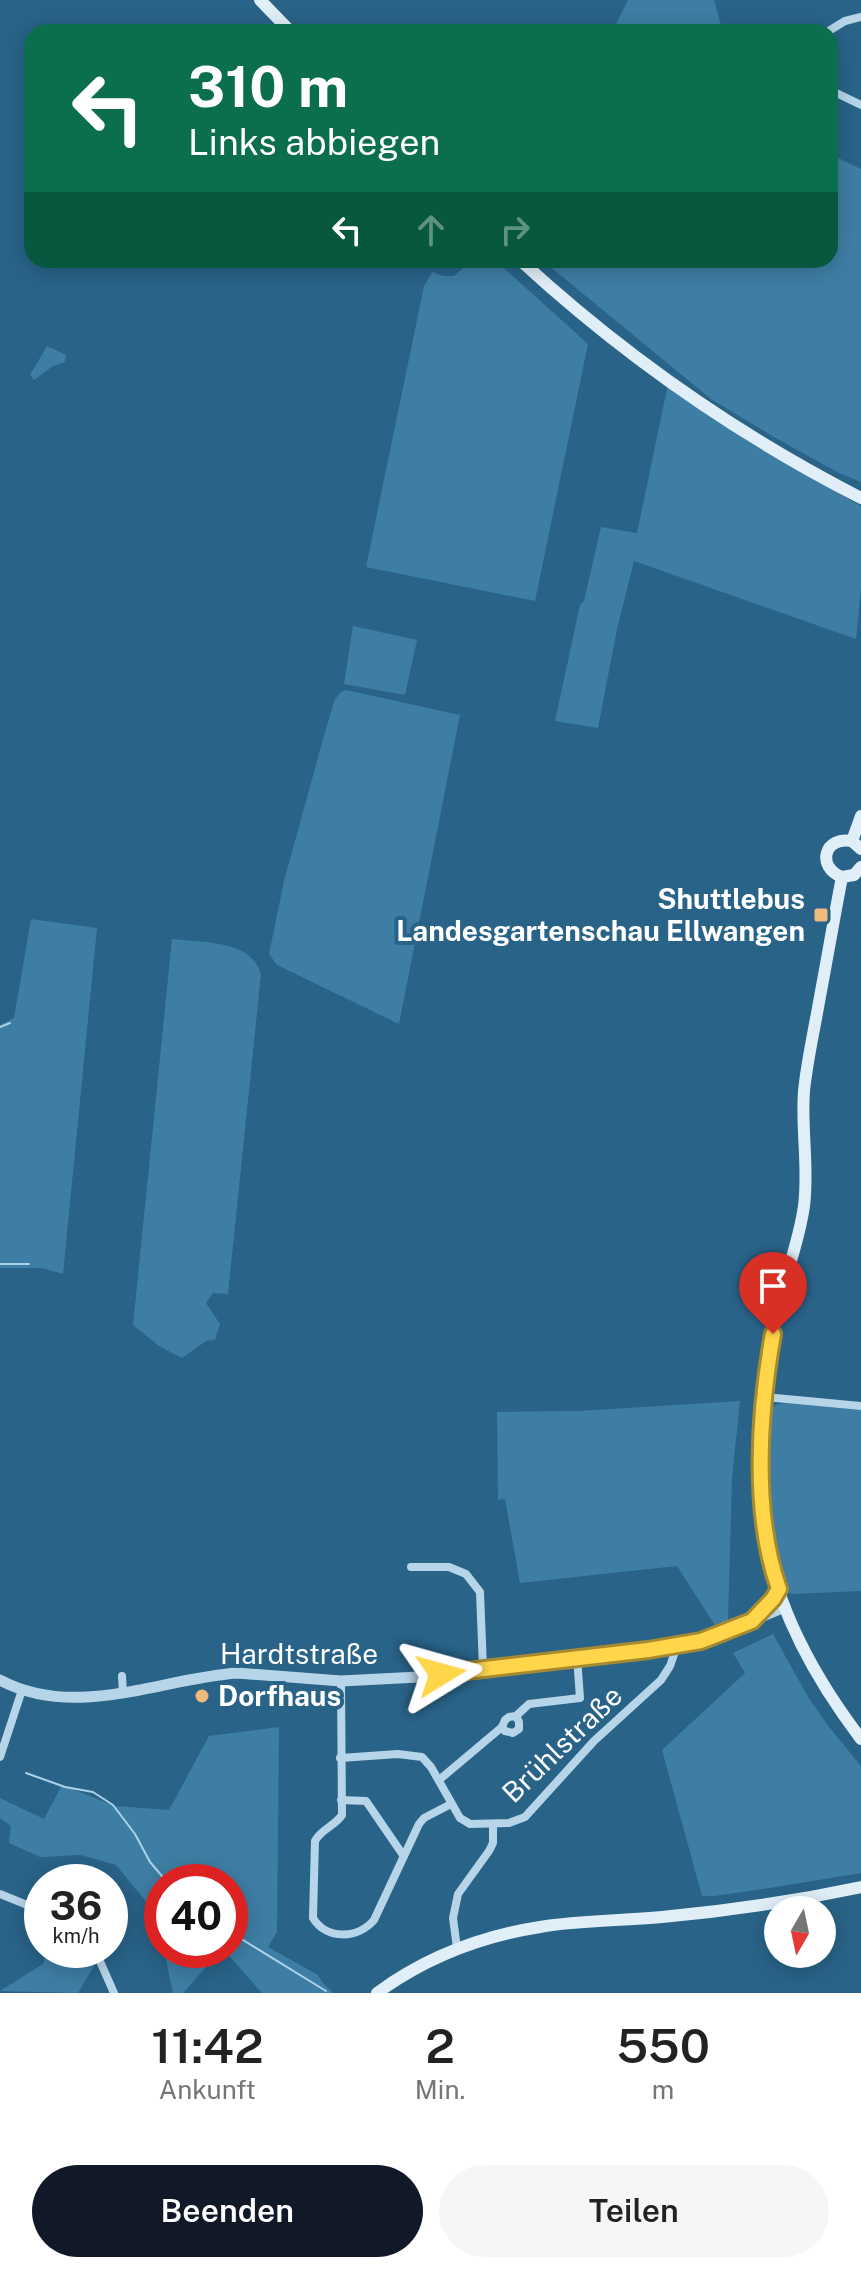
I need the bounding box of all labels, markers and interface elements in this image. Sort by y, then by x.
text: 310 m [188,54,348,120]
icon: left [56,56,160,160]
text: Links abbiegen [188,121,440,163]
icon: left [325,208,369,252]
icon: ahead [409,208,453,252]
icon: right [493,208,537,252]
place label: Shuttlebus Landesgartenschau Ellwangen [396,882,805,947]
marker: Shuttlebus Landesgartenschau Ellwangen [812,906,830,924]
pin [739,1252,807,1334]
icon: arrive [751,1264,795,1308]
position arrow [399,1632,483,1716]
street label: Hardtstraße [220,1637,378,1670]
street label: Brühlstraße [495,1678,628,1809]
place label: Dorfhaus [218,1679,341,1712]
marker: Dorfhaus [193,1687,211,1705]
speed limit sign: 40 [144,1864,248,1968]
text: 36 [50,1882,102,1929]
north arrow [764,1896,836,1968]
map controls [764,1896,836,1968]
text: km/h [52,1924,100,1948]
text: 11:42 [151,2017,264,2074]
text: 2 [425,2017,455,2074]
text: 550 [616,2017,710,2074]
text: Ankunft [159,2074,256,2105]
text: Min. [415,2074,465,2105]
text: m [652,2074,674,2105]
button: Beenden [32,2165,423,2257]
button: Teilen [439,2165,829,2257]

